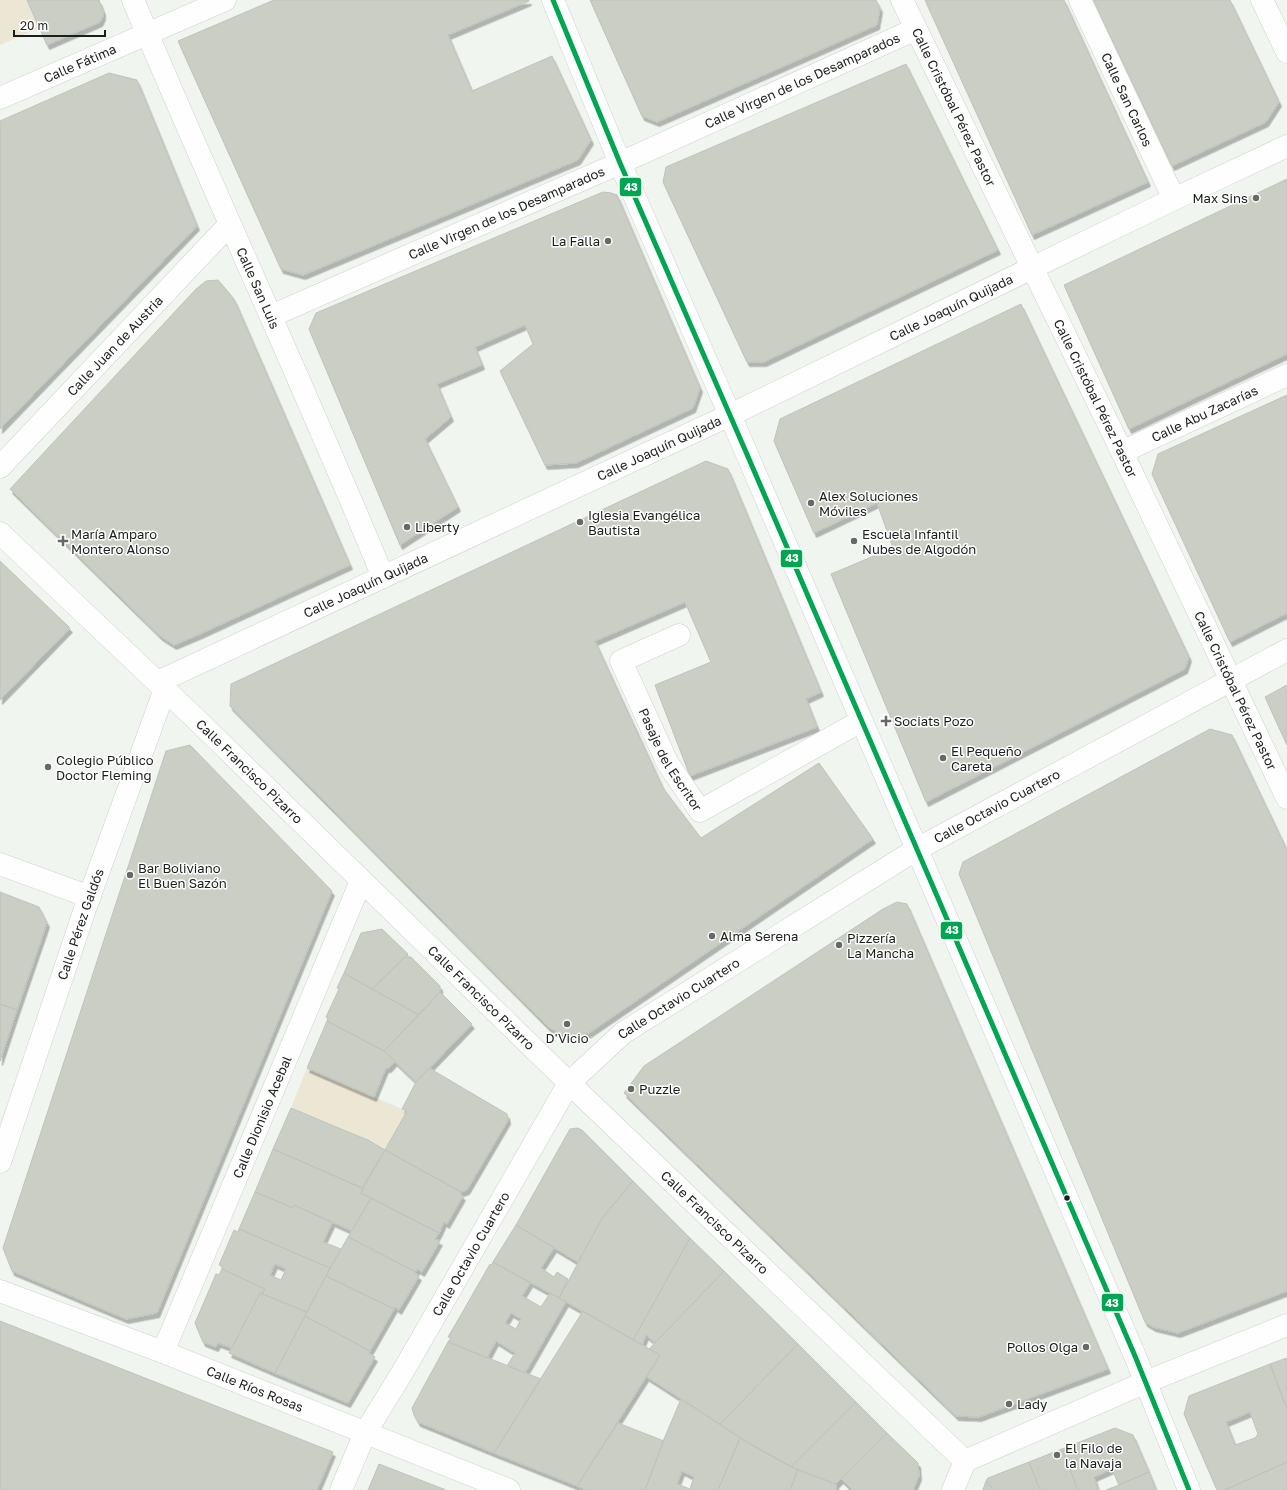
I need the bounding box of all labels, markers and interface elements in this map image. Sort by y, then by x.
scale bar [14,12,105,38]
text: 20 m [20,18,48,33]
street label: Calle Cristóbal Pérez Pastor [909,25,999,189]
street label: Calle Virgen de los Desamparados [702,29,902,132]
street label: Calle Fátima [41,40,118,86]
street label: Calle San Carlos [1098,50,1156,149]
street label: Calle Virgen de los Desamparados [406,163,607,263]
line badge: 43 [619,177,642,197]
text: 43 [624,180,638,193]
place label: Max Sins [1192,190,1248,206]
marker: Max Sins [1251,193,1261,203]
place label: La Falla [551,233,600,249]
marker: La Falla [603,236,613,246]
street label: Calle San Luis [233,245,283,331]
street label: Calle Joaquín Quijada [887,271,1015,344]
street label: Calle Juan de Austria [64,292,166,399]
street label: Calle Cristóbal Pérez Pastor [1051,316,1141,480]
street label: Calle Abu Zacarías [1149,382,1260,445]
street label: Calle Joaquín Quijada [594,412,724,484]
place label: Alex Soluciones Móviles [819,488,918,519]
marker: Alex Soluciones Móviles [806,498,816,508]
place label: Iglesia Evangélica Bautista [588,507,700,538]
marker: Iglesia Evangélica Bautista [575,517,585,527]
place label: Liberty [415,519,460,535]
marker: Liberty [402,522,412,532]
place label: María Amparo Montero Alonso [71,526,170,557]
place label: Escuela Infantil Nubes de Algodón [862,526,976,557]
marker: María Amparo Montero Alonso [58,536,68,546]
marker: Escuela Infantil Nubes de Algodón [849,536,859,546]
street label: Calle Joaquín Quijada [301,549,430,621]
line badge: 43 [780,549,803,568]
text: 43 [785,551,799,564]
street label: Calle Cristóbal Pérez Pastor [1191,608,1281,773]
street label: Pasaje del Escritor [635,705,706,814]
place label: Sociats Pozo [894,713,974,729]
street label: Calle Francisco Pizarro [193,716,306,827]
marker: Sociats Pozo [881,716,891,726]
place label: El Pequeño Careta [951,743,1022,774]
place label: Colegio Público Doctor Fleming [56,752,154,783]
marker: El Pequeño Careta [938,753,948,763]
marker: Colegio Público Doctor Fleming [43,762,53,772]
street label: Calle Octavio Cuartero [931,766,1063,847]
place label: Bar Boliviano El Buen Sazón [138,860,227,891]
street label: Calle Pérez Galdós [54,866,107,982]
marker: Bar Boliviano El Buen Sazón [125,870,135,880]
line badge: 43 [940,921,963,940]
text: 43 [945,923,959,936]
place label: Alma Serena [720,928,798,944]
place label: Pizzería La Mancha [847,930,914,961]
marker: Alma Serena [707,931,717,941]
marker: Pizzería La Mancha [834,940,844,950]
street label: Calle Francisco Pizarro [425,942,538,1053]
street label: Calle Octavio Cuartero [614,954,743,1042]
marker: D'Vicio [562,1019,572,1029]
place label: D'Vicio [546,1030,589,1046]
street label: Calle Dionisio Acebal [229,1053,295,1181]
place label: Puzzle [639,1081,680,1097]
marker: Puzzle [626,1084,636,1094]
street label: Calle Francisco Pizarro [658,1167,772,1277]
street label: Calle Octavio Cuartero [429,1188,513,1319]
unlabelled marker [1062,1193,1072,1203]
line badge: 43 [1101,1293,1124,1312]
text: 43 [1105,1296,1119,1309]
place label: Pollos Olga [1007,1339,1078,1355]
marker: Pollos Olga [1081,1342,1091,1352]
street label: Calle Ríos Rosas [204,1362,306,1415]
place label: Lady [1017,1396,1048,1412]
marker: Lady [1004,1399,1014,1409]
place label: El Filo de la Navaja [1065,1440,1122,1471]
marker: El Filo de la Navaja [1052,1450,1062,1460]

